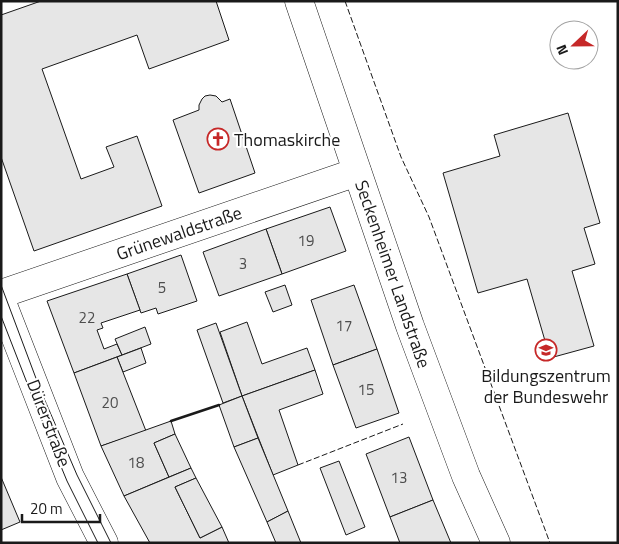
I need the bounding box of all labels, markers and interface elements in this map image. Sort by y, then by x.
north arrow [549,20,599,70]
text: N [550,42,573,58]
place label: Thomaskirche [234,126,340,153]
church icon: Thomaskirche [206,127,230,151]
street label: Seckenheimer Landstraße [348,176,438,372]
street label: Grünewaldstraße [113,199,245,267]
house number: 19 [298,229,314,252]
house number: 3 [239,252,247,275]
house number: 5 [158,276,166,299]
house number: 22 [79,306,95,329]
house number: 17 [336,314,352,337]
school or university icon: Bildungszentrum der Bundeswehr [534,338,558,362]
place label: Bildungszentrum der Bundeswehr [481,362,611,410]
street label: Dürerstraße [20,375,78,471]
house number: 15 [358,378,374,401]
house number: 20 [102,391,118,414]
house number: 18 [128,451,144,474]
house number: 13 [391,466,407,489]
scale bar [22,492,100,524]
text: 20 m [30,497,63,520]

